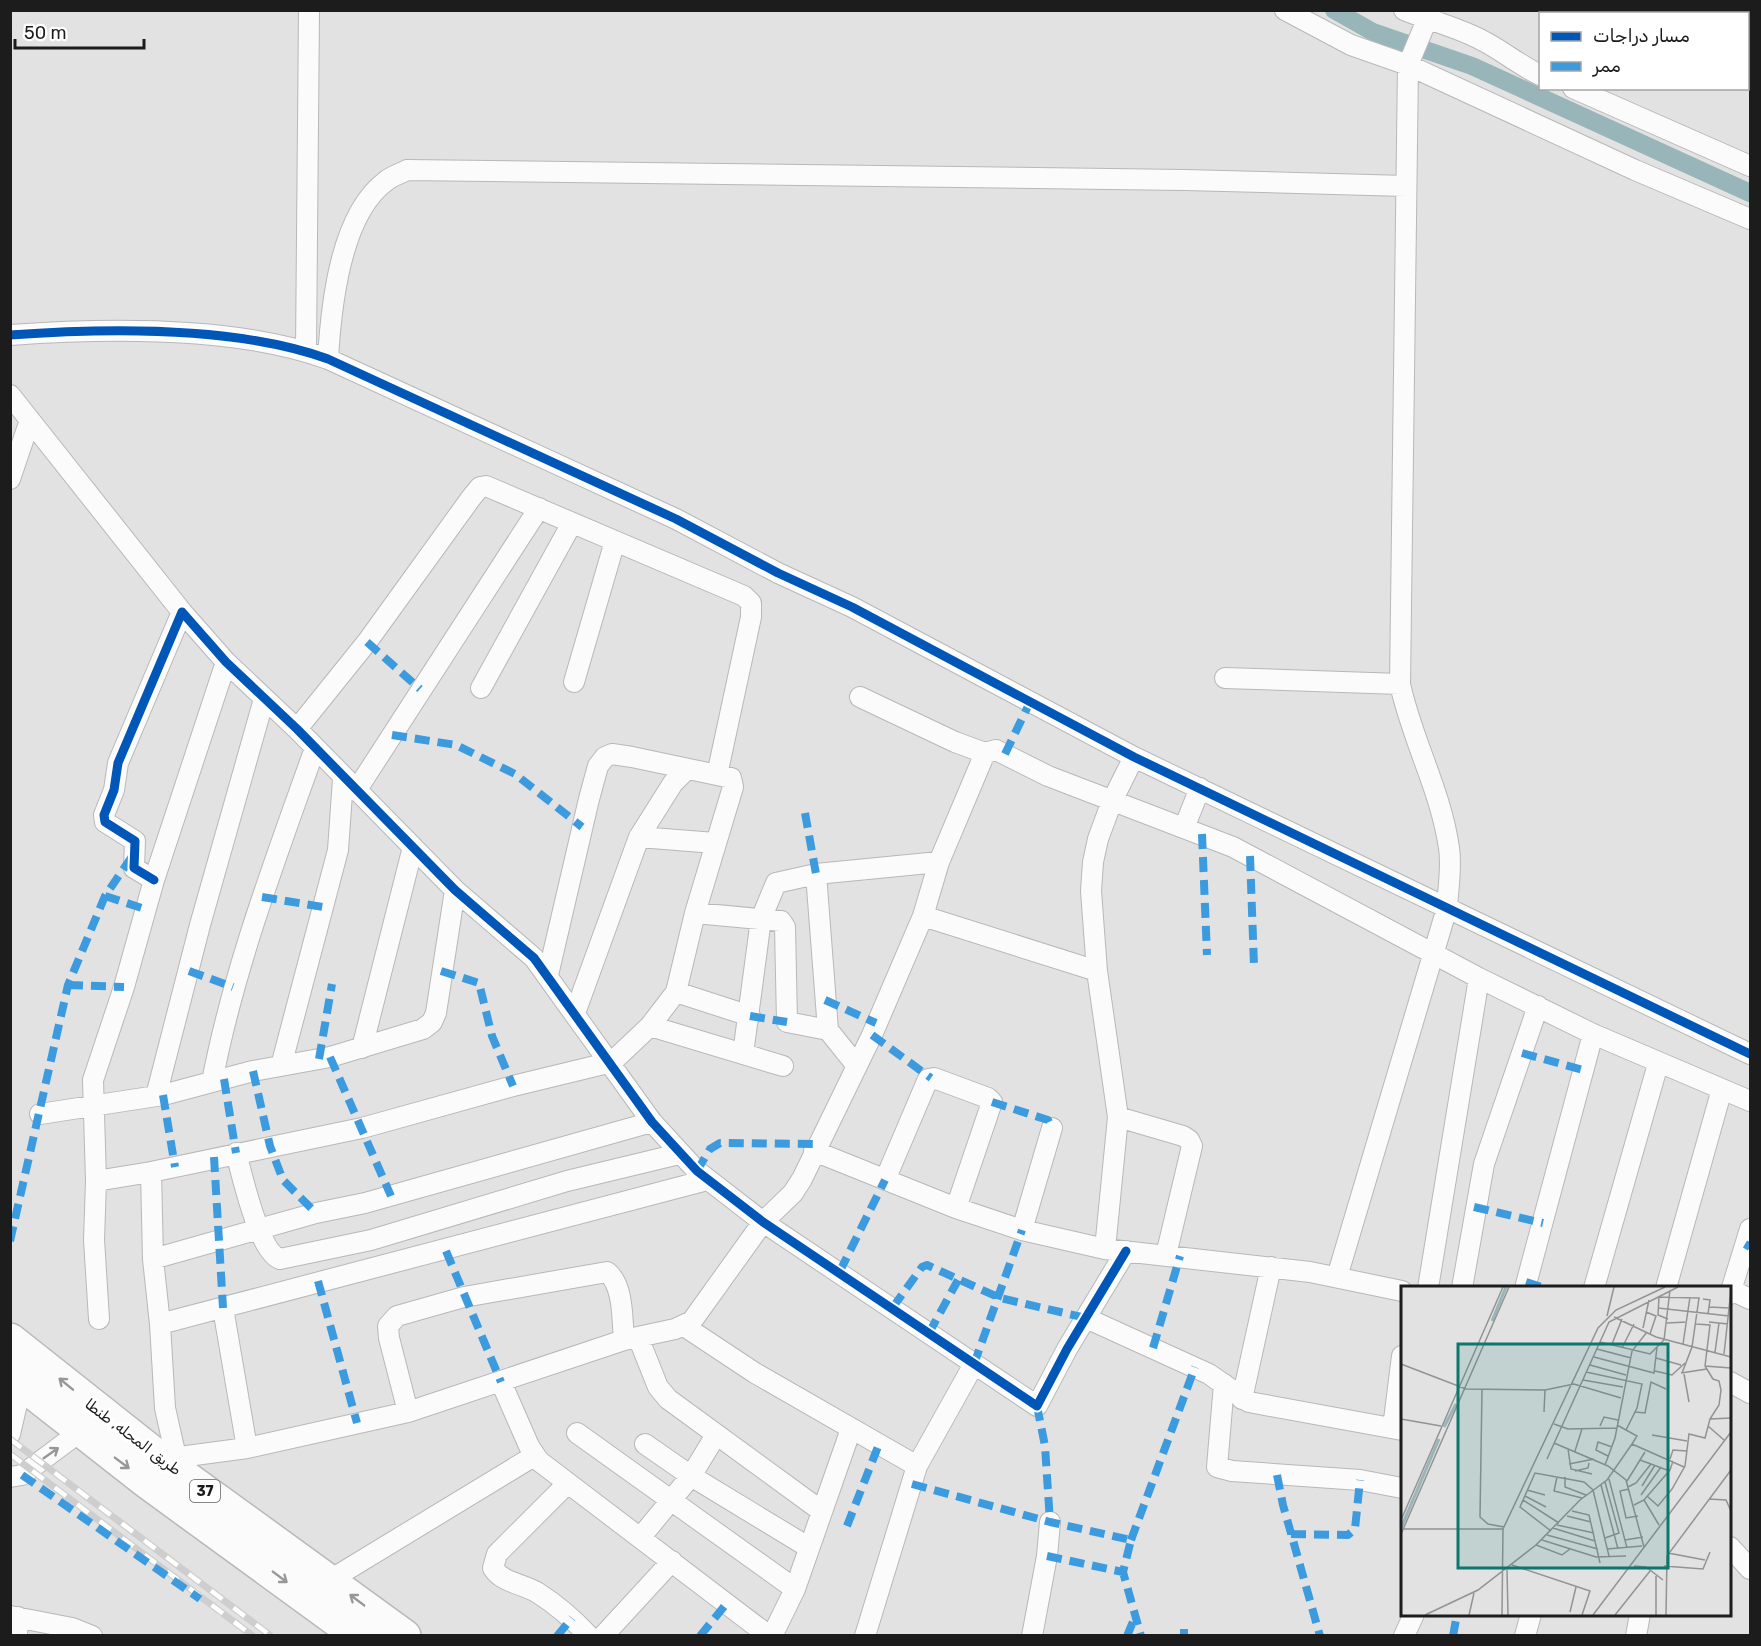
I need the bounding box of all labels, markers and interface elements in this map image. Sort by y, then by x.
scale bar [15,12,144,50]
legend [1539,12,1749,90]
text: 50 m [24,22,67,44]
text: مسار دراجات [1593,25,1690,47]
text: ممر [1592,55,1621,77]
inset map [1401,1286,1731,1616]
one-way arrow [58,1378,74,1391]
street label: طريق المحله, طنطا [81,1395,185,1479]
one-way arrow [43,1446,59,1459]
one-way arrow [114,1456,130,1469]
road number: 37 [190,1480,220,1502]
one-way arrow [272,1570,288,1583]
one-way arrow [350,1594,366,1607]

